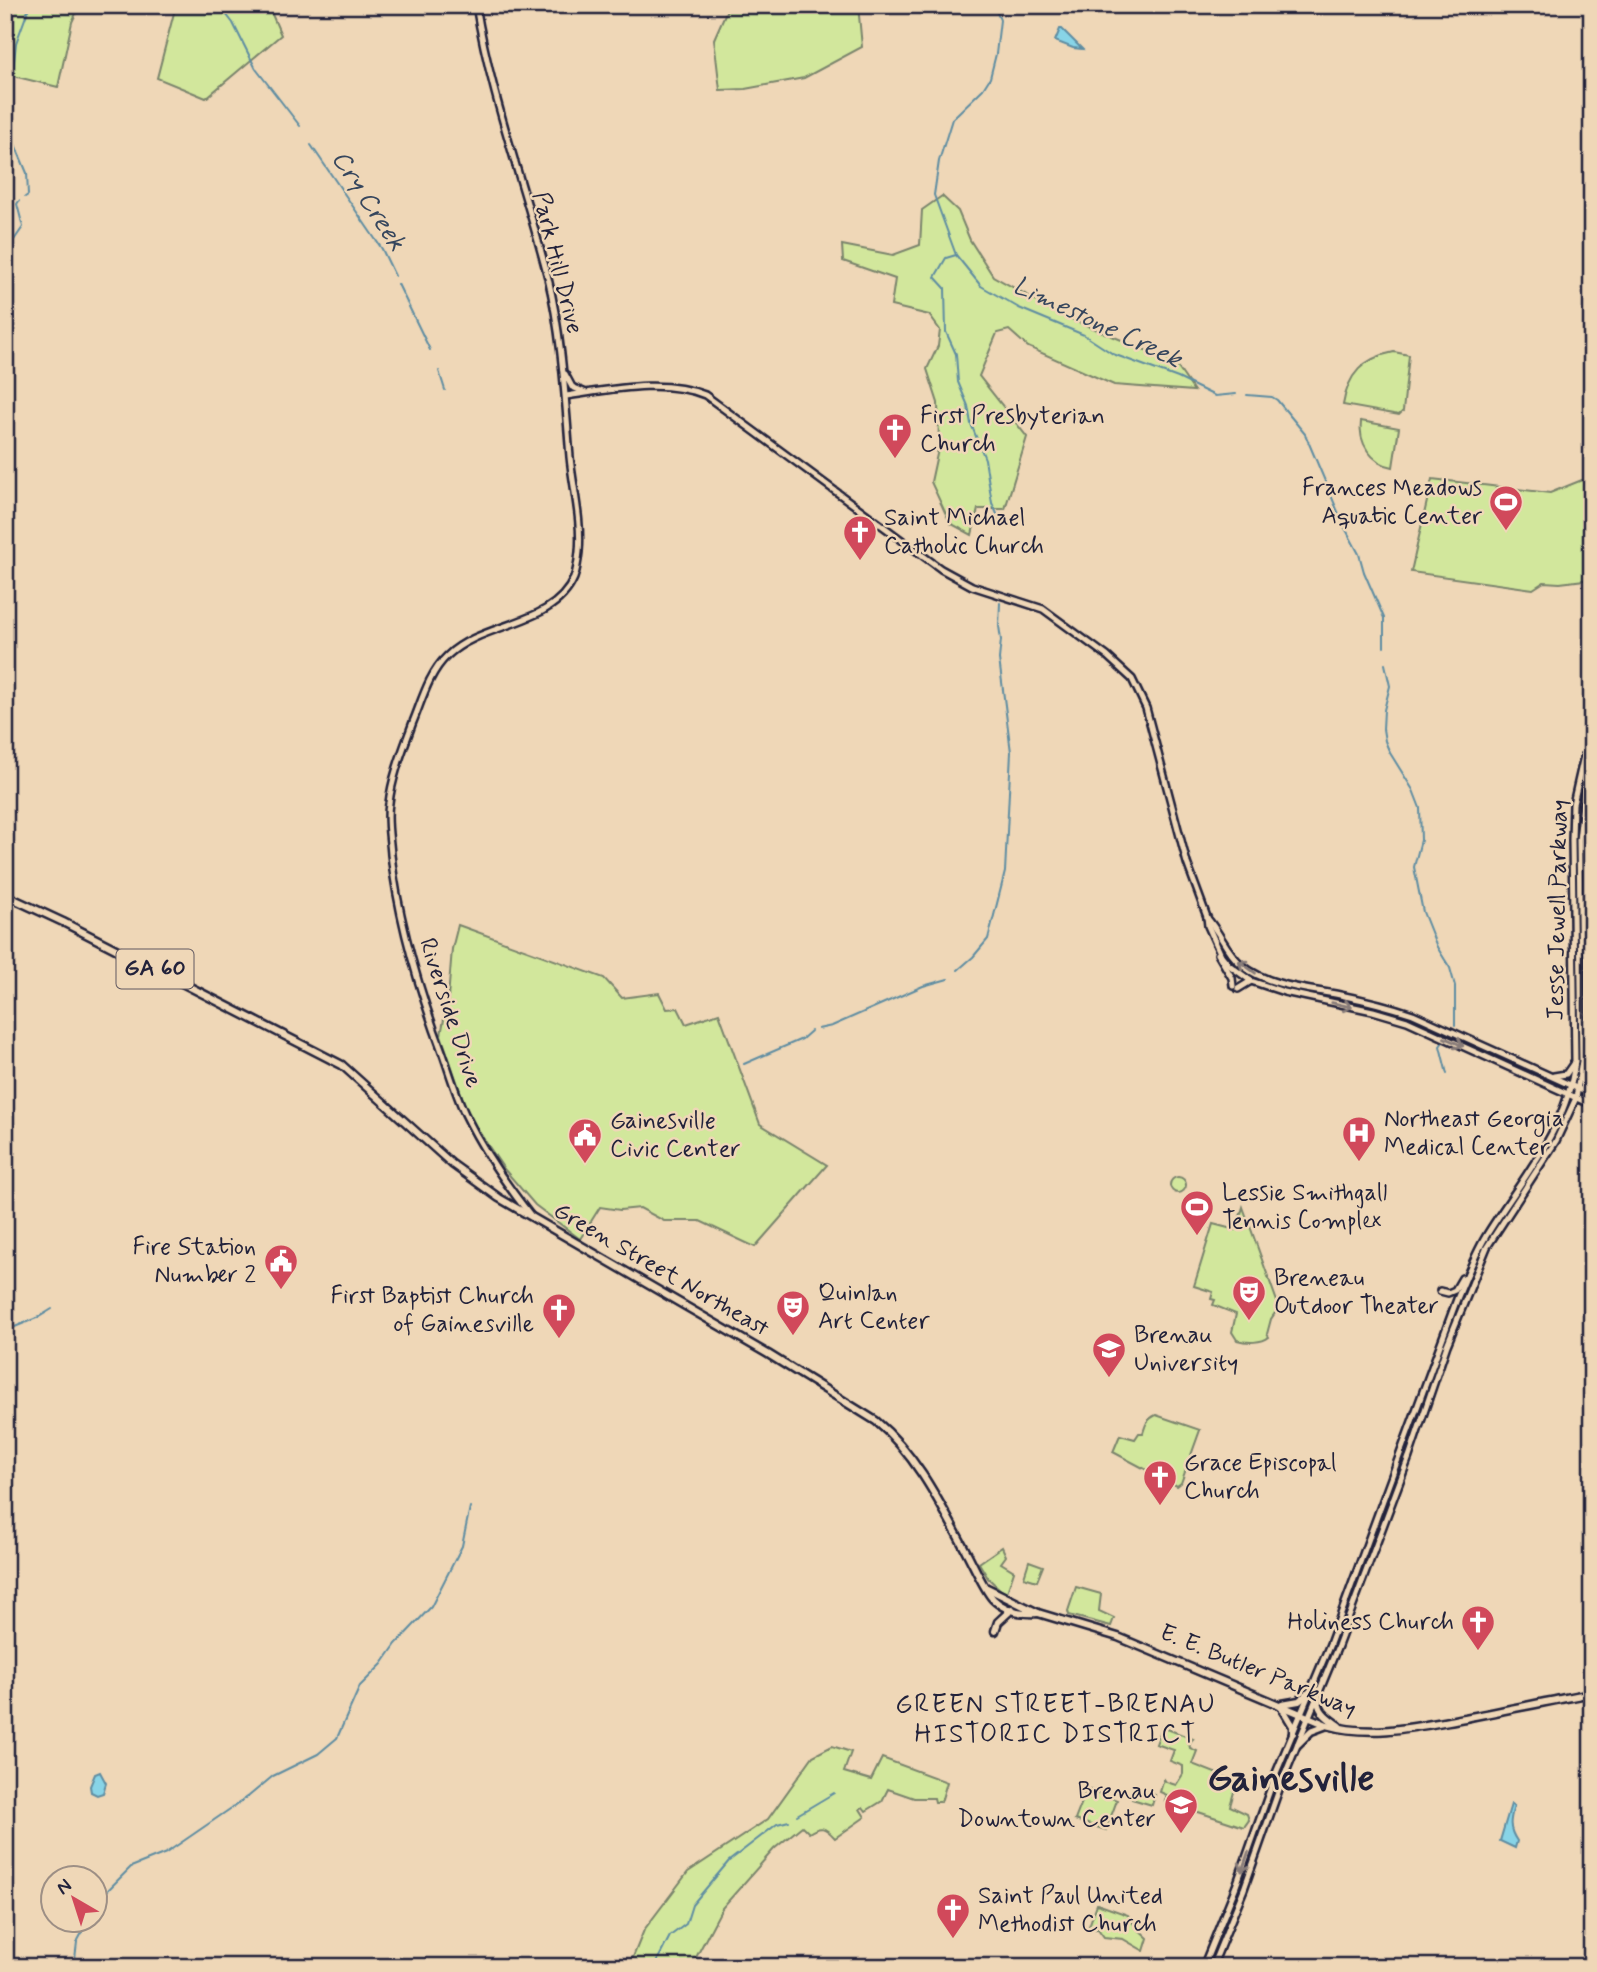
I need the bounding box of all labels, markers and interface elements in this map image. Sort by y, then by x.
water label: Cry Creek [323,144,413,258]
street label: Park Hill Drive [524,189,590,337]
water label: Limestone Creek [1007,269,1188,378]
place label: First Presbyterian Church [920,401,1105,460]
church icon: First Presbyterian Church [876,411,914,460]
place label: Frances Meadows Aquatic Center [1302,473,1482,532]
sports icon: Frances Meadows Aquatic Center [1487,483,1525,532]
place label: Saint Michael Catholic Church [884,503,1044,562]
church icon: Saint Michael Catholic Church [841,513,879,562]
street label: Jesse Jewell Parkway [1541,799,1575,1021]
street label: Riverside Drive [411,934,489,1092]
road number: GA 60 [116,950,194,988]
one-way arrow [1237,960,1256,975]
one-way arrow [1330,998,1353,1012]
one-way arrow [1443,1036,1464,1049]
place label: Northeast Georgia Medical Center [1384,1104,1564,1163]
place label: Gainesville Civic Center [610,1106,741,1165]
hospital icon: Northeast Georgia Medical Center [1340,1114,1378,1163]
public building icon: Gainesville Civic Center [566,1116,604,1165]
place label: Lessie Smithgall Tennis Complex [1222,1178,1387,1237]
sports icon: Lessie Smithgall Tennis Complex [1178,1188,1216,1237]
street label: Green Street Northeast [548,1196,775,1345]
place label: Fire Station Number 2 [132,1232,256,1291]
public building icon: Fire Station Number 2 [262,1242,300,1291]
place label: Breneau Outdoor Theater [1274,1263,1439,1322]
theatre icon: Breneau Outdoor Theater [1230,1273,1268,1322]
place label: Quinlan Art Center [818,1278,930,1337]
place label: First Baptist Church of Gainesville [331,1281,534,1340]
theatre icon: Quinlan Art Center [774,1288,812,1337]
church icon: First Baptist Church of Gainesville [540,1291,578,1340]
place label: Brenau University [1134,1320,1238,1379]
school or university icon: Brenau University [1090,1330,1128,1379]
place label: Grace Episcopal Church [1184,1448,1337,1507]
church icon: Grace Episcopal Church [1141,1458,1179,1507]
church icon: Holiness Church [1459,1603,1497,1652]
place label: Holiness Church [1288,1607,1454,1638]
street label: E. E. Butler Parkway [1155,1617,1361,1725]
district label: GREEN STREET-BRENAU HISTORIC DISTRICT [895,1688,1217,1752]
district label: Gainesville [1207,1755,1375,1804]
place label: Brenau Downtown Center [957,1776,1156,1835]
school or university icon: Brenau Downtown Center [1162,1786,1200,1835]
one-way arrow [1238,1851,1250,1873]
north arrow [38,1864,108,1934]
text: N [51,1873,77,1901]
place label: Saint Paul United Methodist Church [978,1881,1163,1940]
church icon: Saint Paul United Methodist Church [934,1891,972,1940]

